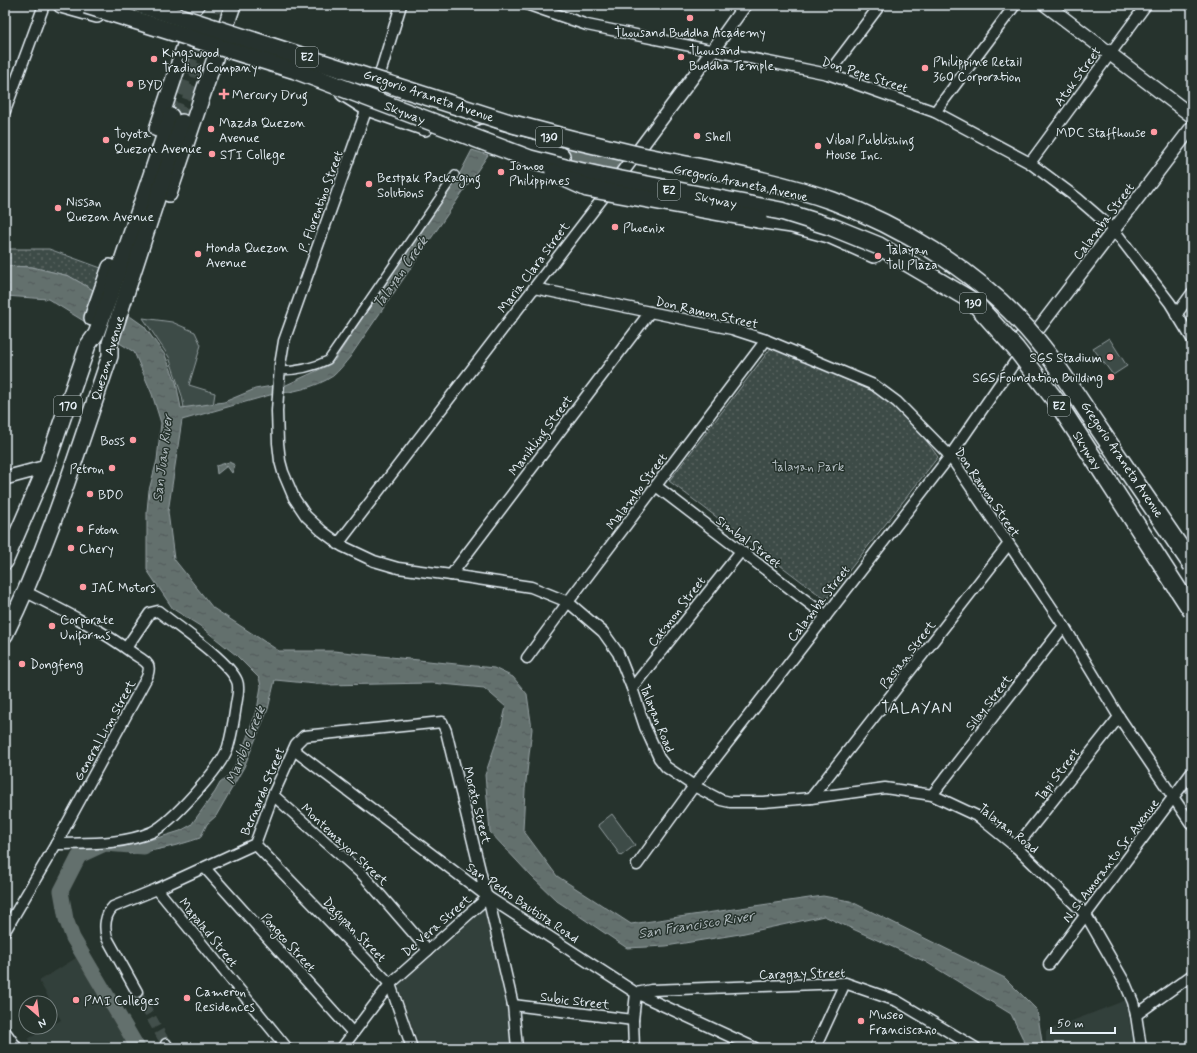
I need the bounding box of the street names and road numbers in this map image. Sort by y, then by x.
street label: Atok Street [1051,44,1106,110]
road number: E2 [296,47,318,67]
street label: Don Pepe Street [819,54,910,97]
street label: Gregorio Araneta Avenue [361,66,496,128]
street label: Skyway [381,98,428,129]
road number: 130 [536,127,562,147]
street label: P. Florentino Street [295,148,348,255]
street label: Gregorio Araneta Avenue [672,161,810,207]
road number: E2 [658,180,680,200]
street label: Calamba Street [1070,180,1139,264]
street label: Skyway [693,188,739,213]
street label: Maria Clara Street [494,219,574,317]
street label: Don Ramon Street [654,293,760,334]
road number: 130 [960,293,986,313]
street label: Quezon Avenue [88,314,129,403]
street label: Manikling Street [505,392,579,481]
road number: 170 [54,396,82,416]
road number: E2 [1048,396,1070,416]
street label: Gregorio Araneta Avenue [1076,398,1167,522]
street label: Skyway [1068,428,1106,474]
street label: Don Ramon Street [950,445,1023,541]
street label: Malambo Street [603,450,672,534]
street label: Simbal Street [712,512,784,572]
street label: Calamba Street [784,562,854,646]
street label: Catmon Street [644,573,710,650]
street label: Pasian Street [876,617,940,692]
street label: Silay Street [962,671,1017,734]
street label: General Lim Street [71,677,140,784]
street label: Talayan Road [635,682,678,755]
street label: Bernardo Street [237,745,290,838]
street label: Tapi Street [1032,745,1084,805]
street label: Morato Street [459,765,494,846]
street label: N. S. Amoranto Sr. Avenue [1059,796,1163,926]
street label: Montemayor Street [297,800,391,890]
street label: Talayan Road [974,800,1042,858]
street label: San Pedro Bautista Road [462,859,582,947]
street label: De Vera Street [399,891,475,961]
street label: Dagupan Street [317,894,389,968]
street label: Mapalad Street [175,895,241,971]
street label: Pongco Street [256,910,319,977]
street label: Caragay Street [759,965,846,985]
street label: Subic Street [539,989,611,1014]

